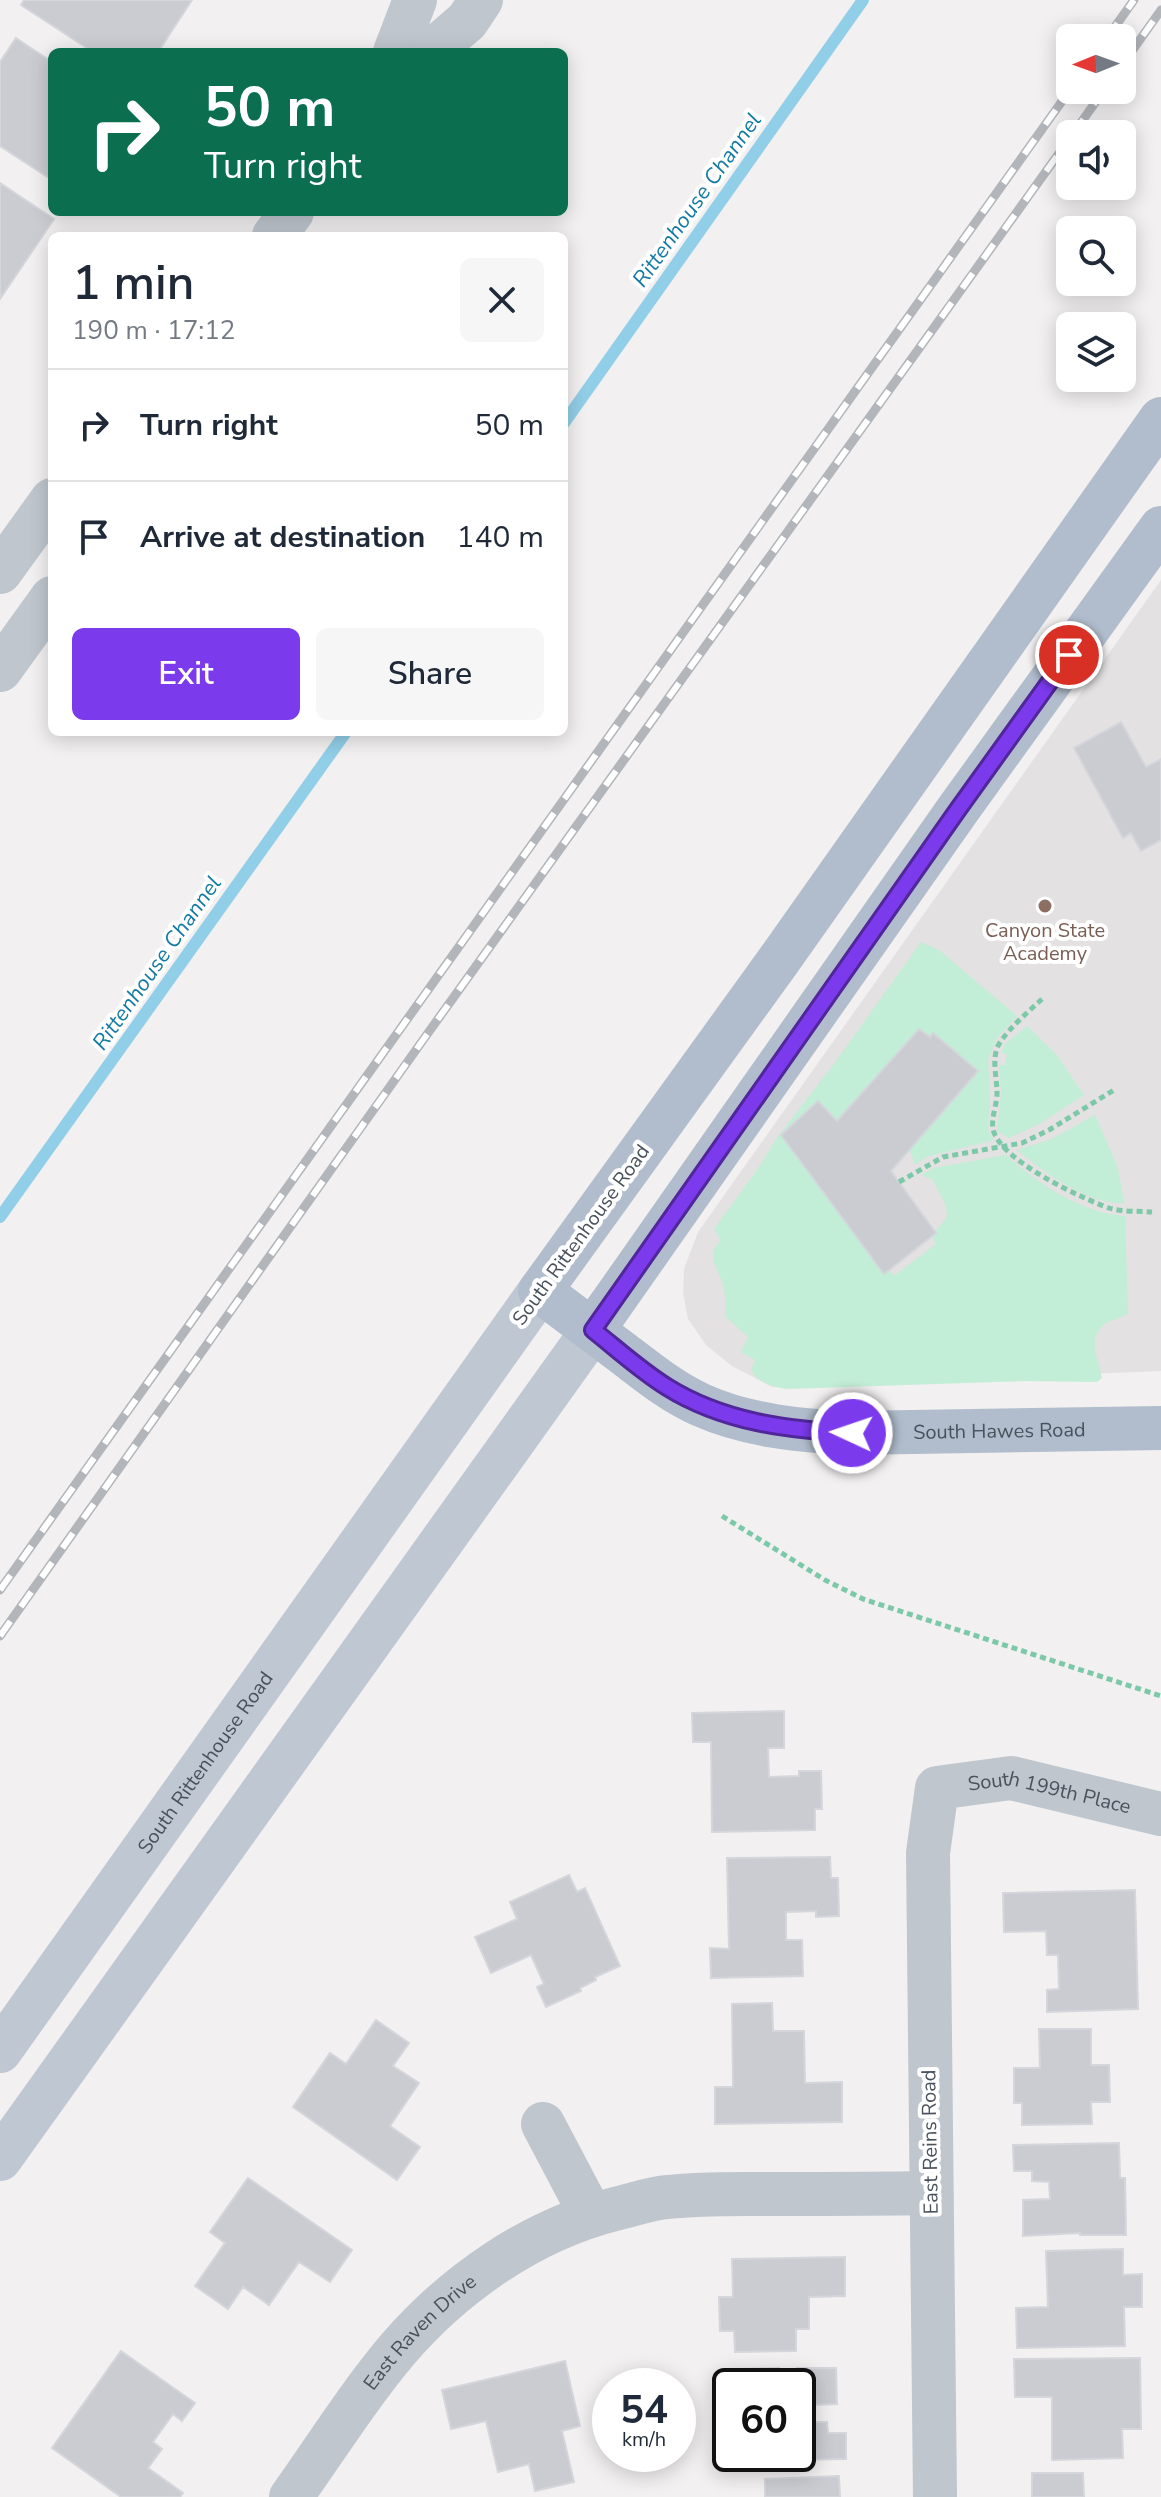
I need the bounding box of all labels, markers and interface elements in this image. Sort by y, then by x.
north arrow [1056,24,1136,104]
map controls [1056,24,1136,392]
text: 50 m [204,69,335,146]
icon: right [72,80,176,184]
water label: Rittenhouse Channel [626,107,768,293]
button: sound [1056,120,1136,200]
text: Turn right [204,142,361,191]
button: search [1056,216,1136,296]
text: 1 min [72,250,194,316]
button: close [460,258,544,342]
button: layers [1056,312,1136,392]
text: 190 m · 17:12 [72,313,235,348]
icon: right [72,403,116,447]
text: Turn right [140,405,278,446]
text: 50 m [475,405,544,446]
icon: arrive [72,515,116,559]
text: Arrive at destination [140,517,425,558]
text: 140 m [457,517,544,558]
pin [1035,621,1103,689]
button: Exit [72,628,300,720]
button: Share [316,628,544,720]
icon: arrive [1047,633,1091,677]
water label: Rittenhouse Channel [86,870,228,1056]
marker: Canyon State Academy [1036,897,1054,915]
place label: Canyon State Academy [985,917,1105,967]
street label: South Rittenhouse Road [506,1139,656,1331]
position arrow [810,1391,894,1475]
street label: South Hawes Road [913,1416,1086,1446]
street label: South Rittenhouse Road [131,1666,279,1859]
street label: South 199th Place [966,1764,1134,1820]
street label: East Reins Road [915,2069,945,2215]
street label: East Raven Drive [357,2268,482,2395]
speed limit sign: 60 [712,2368,816,2472]
text: 54 [620,2383,668,2437]
text: km/h [622,2426,666,2453]

